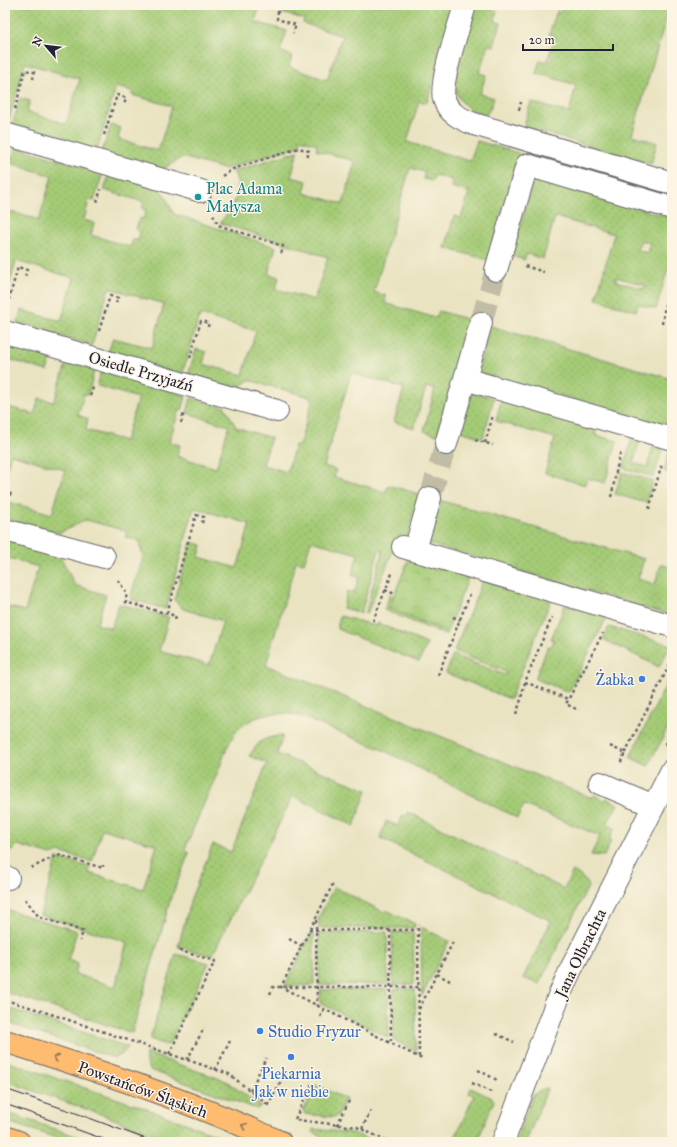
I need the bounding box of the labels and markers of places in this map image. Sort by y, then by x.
place label: Plac Adama Małysza [206,179,282,216]
marker: Plac Adama Małysza [193,192,203,202]
place label: Żabka [595,669,634,689]
marker: Żabka [637,674,647,684]
place label: Studio Fryzur [268,1022,361,1041]
marker: Studio Fryzur [255,1026,265,1036]
marker: Piekarnia Jak w niebie [286,1052,296,1062]
place label: Piekarnia Jak w niebie [251,1064,329,1102]

